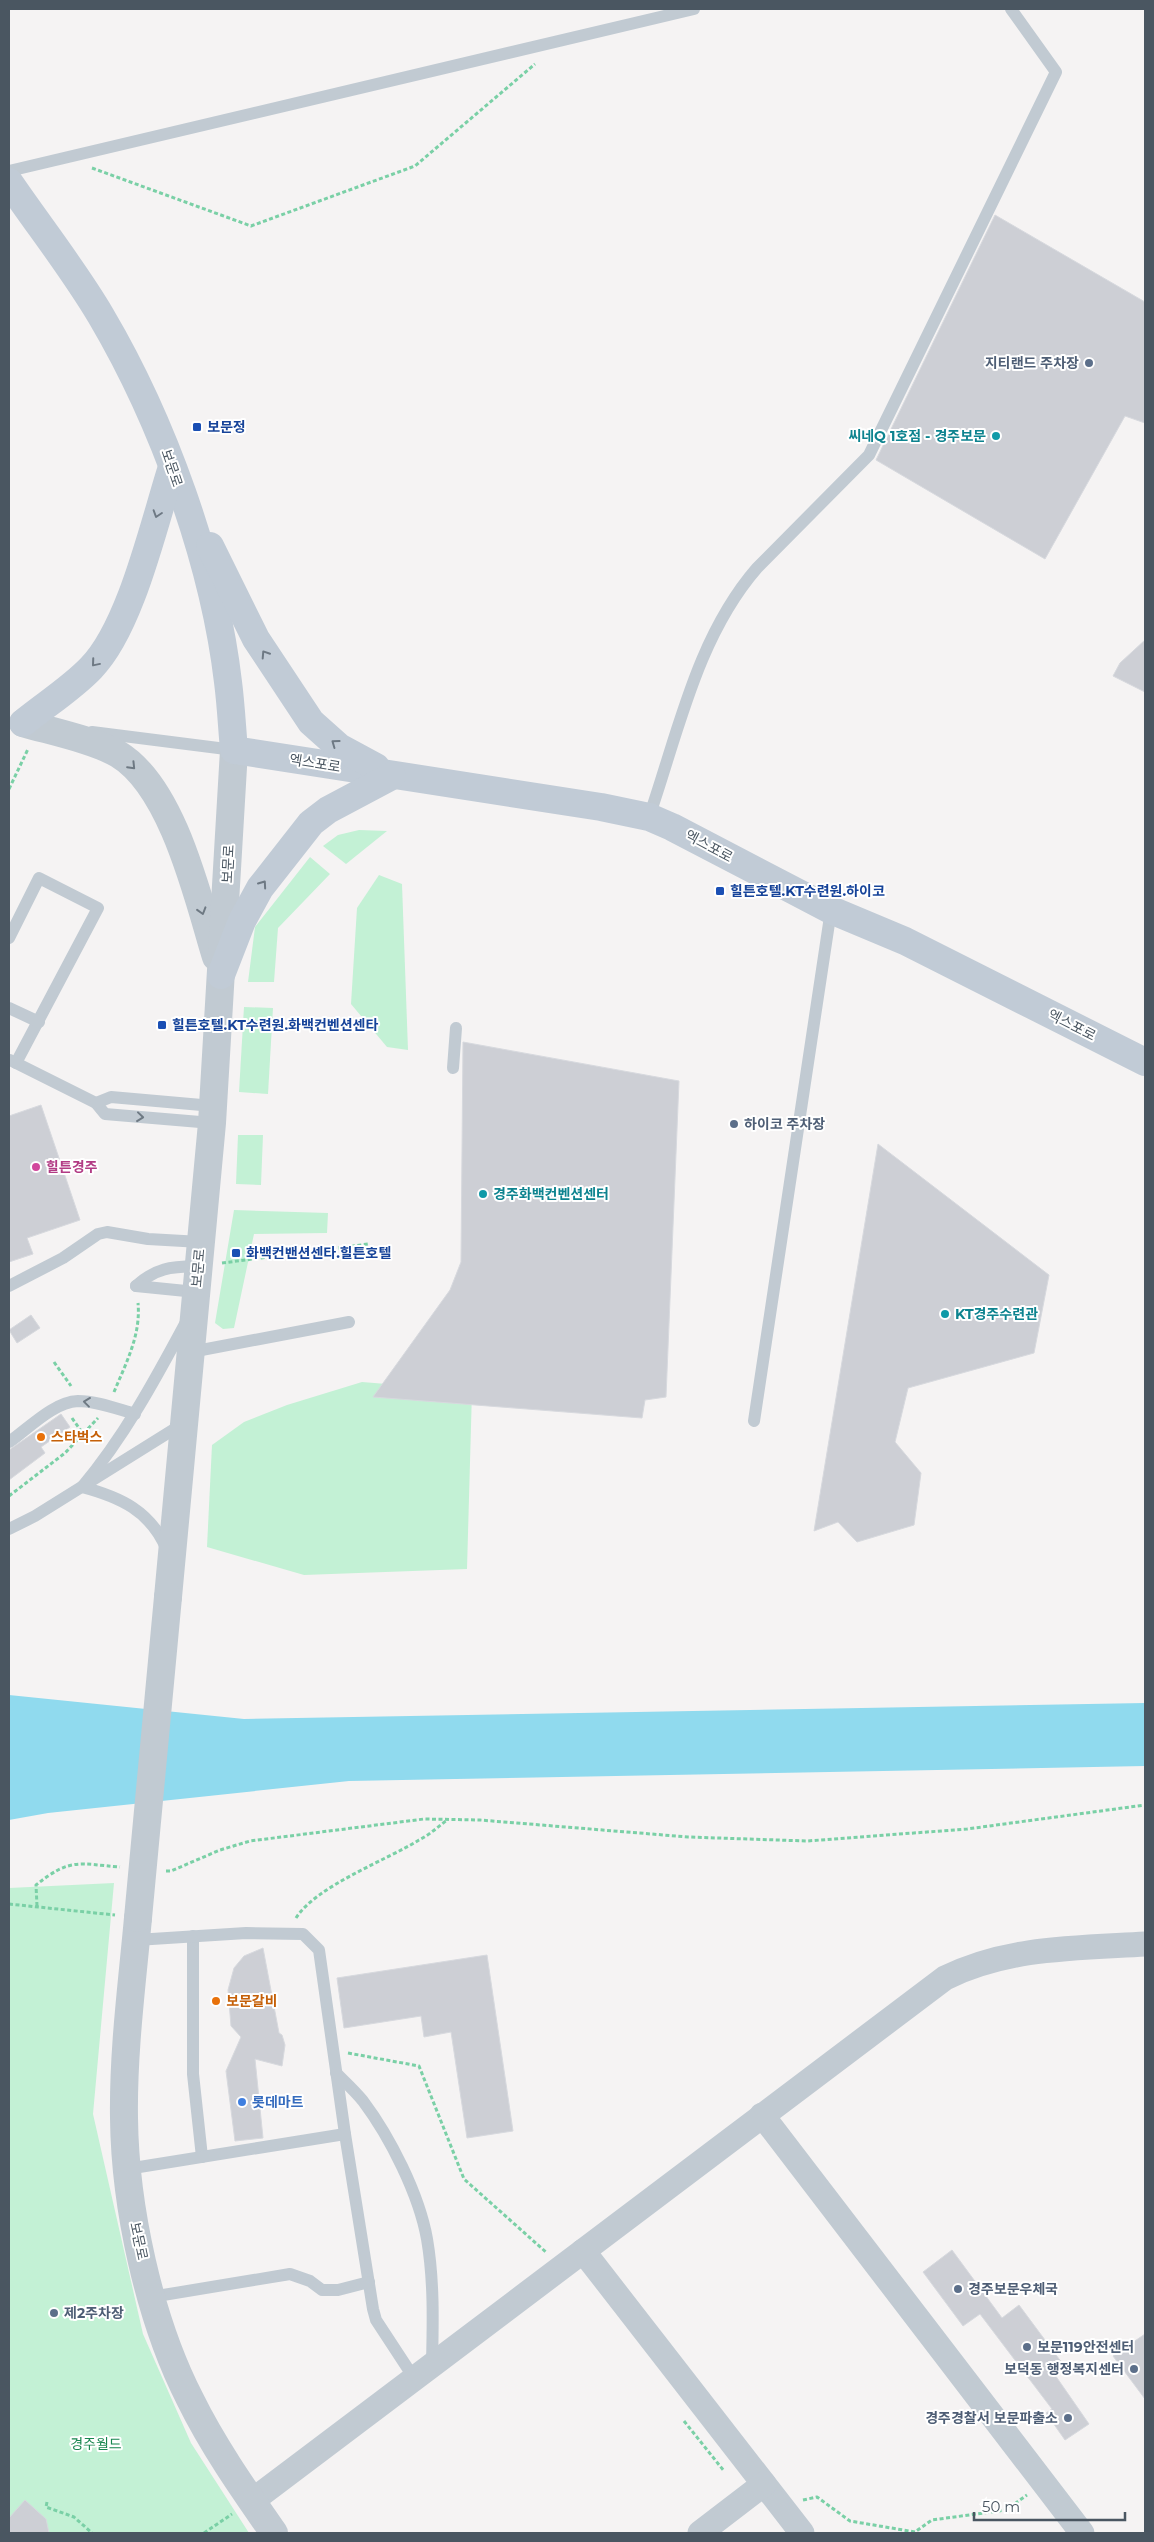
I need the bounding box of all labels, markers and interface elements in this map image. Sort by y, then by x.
place label: 지티랜드 주차장 [985,354,1079,372]
marker: 지티랜드 주차장 [1083,357,1095,369]
place label: 보문정 [207,418,246,436]
marker: 보문정 [191,421,203,433]
place label: 씨네Q 1호점 - 경주보문 [848,427,986,445]
marker: 씨네Q 1호점 - 경주보문 [990,430,1002,442]
street label: 보문로 [157,447,187,489]
one-way arrow [153,509,163,518]
one-way arrow [262,650,272,659]
one-way arrow [93,657,101,666]
one-way arrow [331,740,341,749]
street label: 엑스포로 [288,750,342,776]
one-way arrow [126,760,135,769]
street label: 엑스포로 [682,826,736,866]
street label: 보문로 [218,844,238,884]
one-way arrow [257,880,267,889]
place label: 힐튼호텔.KT수련원.하이코 [730,882,885,900]
marker: 힐튼호텔.KT수련원.하이코 [714,885,726,897]
one-way arrow [196,906,206,914]
street label: 엑스포로 [1045,1005,1099,1045]
place label: 힐튼호텔.KT수련원.화백컨벤션센타 [172,1016,378,1034]
marker: 힐튼호텔.KT수련원.화백컨벤션센타 [156,1019,168,1031]
one-way arrow [136,1111,144,1122]
place label: 하이코 주차장 [744,1115,825,1133]
marker: 하이코 주차장 [728,1118,740,1130]
place label: 힐튼경주 [46,1158,98,1176]
marker: 힐튼경주 [30,1161,42,1173]
place label: 경주화백컨벤션센터 [493,1185,609,1203]
marker: 경주화백컨벤션센터 [477,1188,489,1200]
place label: 화백컨밴션센타.힐튼호텔 [246,1244,391,1262]
marker: 화백컨밴션센타.힐튼호텔 [230,1247,242,1259]
street label: 보문로 [187,1248,209,1288]
place label: KT경주수련관 [955,1305,1038,1323]
marker: KT경주수련관 [939,1308,951,1320]
one-way arrow [83,1397,91,1408]
place label: 스타벅스 [51,1428,103,1446]
marker: 스타벅스 [35,1431,47,1443]
place label: 보문갈비 [226,1992,278,2010]
marker: 보문갈비 [210,1995,222,2007]
place label: 롯데마트 [252,2093,304,2111]
marker: 롯데마트 [236,2096,248,2108]
street label: 보문로 [126,2220,152,2262]
place label: 경주보문우체국 [968,2280,1058,2298]
marker: 경주보문우체국 [952,2283,964,2295]
place label: 제2주차장 [64,2304,124,2322]
marker: 제2주차장 [48,2307,60,2319]
place label: 보문119안전센터 [1037,2338,1134,2356]
marker: 보문119안전센터 [1021,2341,1033,2353]
place label: 보덕동 행정복지센터 [1004,2360,1124,2378]
marker: 보덕동 행정복지센터 [1128,2363,1140,2375]
place label: 경주경찰서 보문파출소 [925,2409,1058,2427]
marker: 경주경찰서 보문파출소 [1062,2412,1074,2424]
park label: 경주월드 [70,2435,122,2453]
scale bar [974,2490,1125,2522]
text: 50 m [982,2497,1020,2516]

